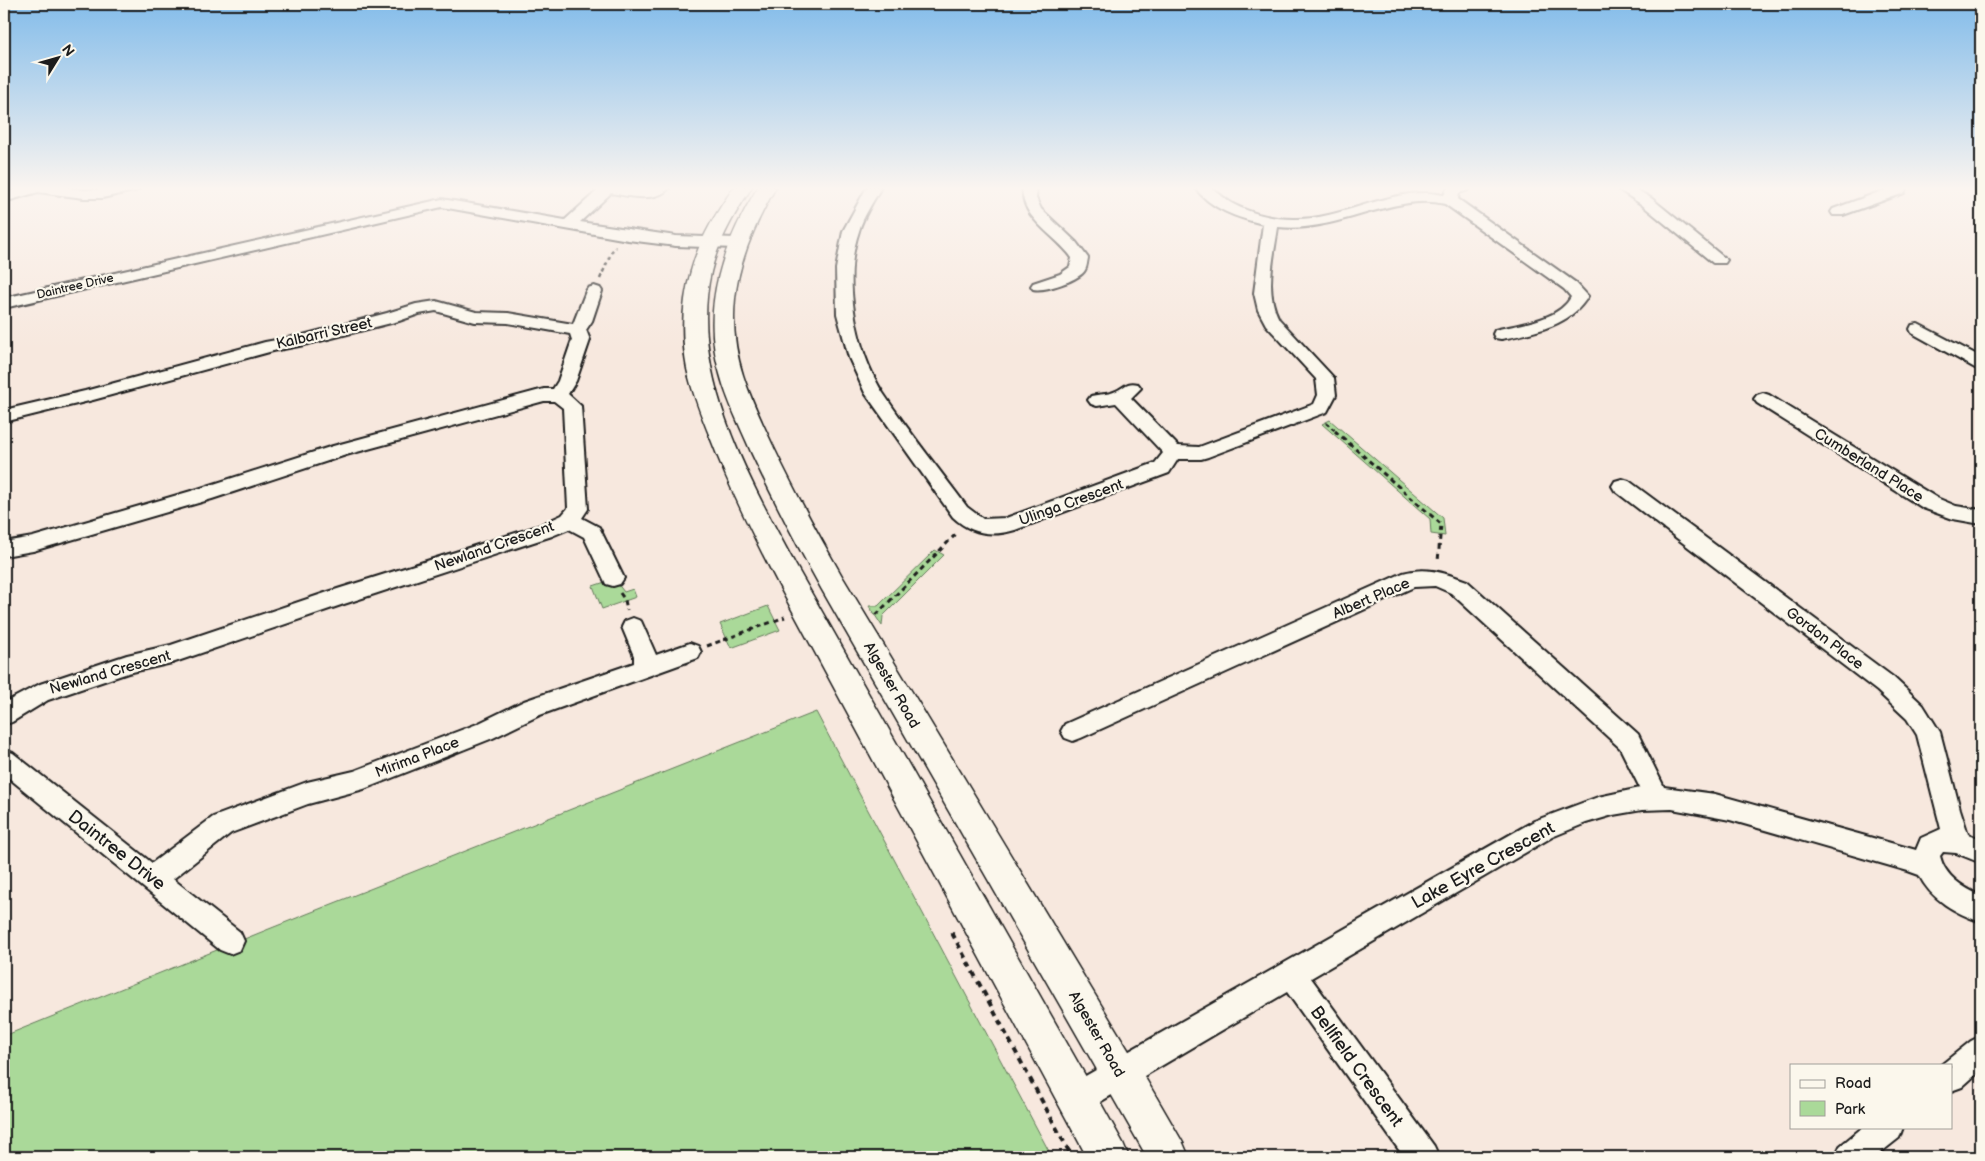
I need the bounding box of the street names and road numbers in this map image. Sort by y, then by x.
street label: Daintree Drive [35,270,115,303]
street label: Kalbarri Street [274,313,374,354]
street label: Cumberland Place [1811,424,1927,507]
street label: Ulinga Crescent [1016,475,1126,530]
street label: Newland Crescent [432,517,557,576]
street label: Albert Place [1330,574,1413,623]
street label: Gordon Place [1782,603,1867,674]
street label: Algester Road [859,639,924,732]
street label: Newland Crescent [47,646,173,699]
street label: Mirima Place [373,733,462,782]
street label: Daintree Drive [64,806,170,895]
street label: Lake Eyre Crescent [1408,817,1559,913]
street label: Algester Road [1064,988,1129,1081]
street label: Bellfield Crescent [1306,1002,1408,1131]

